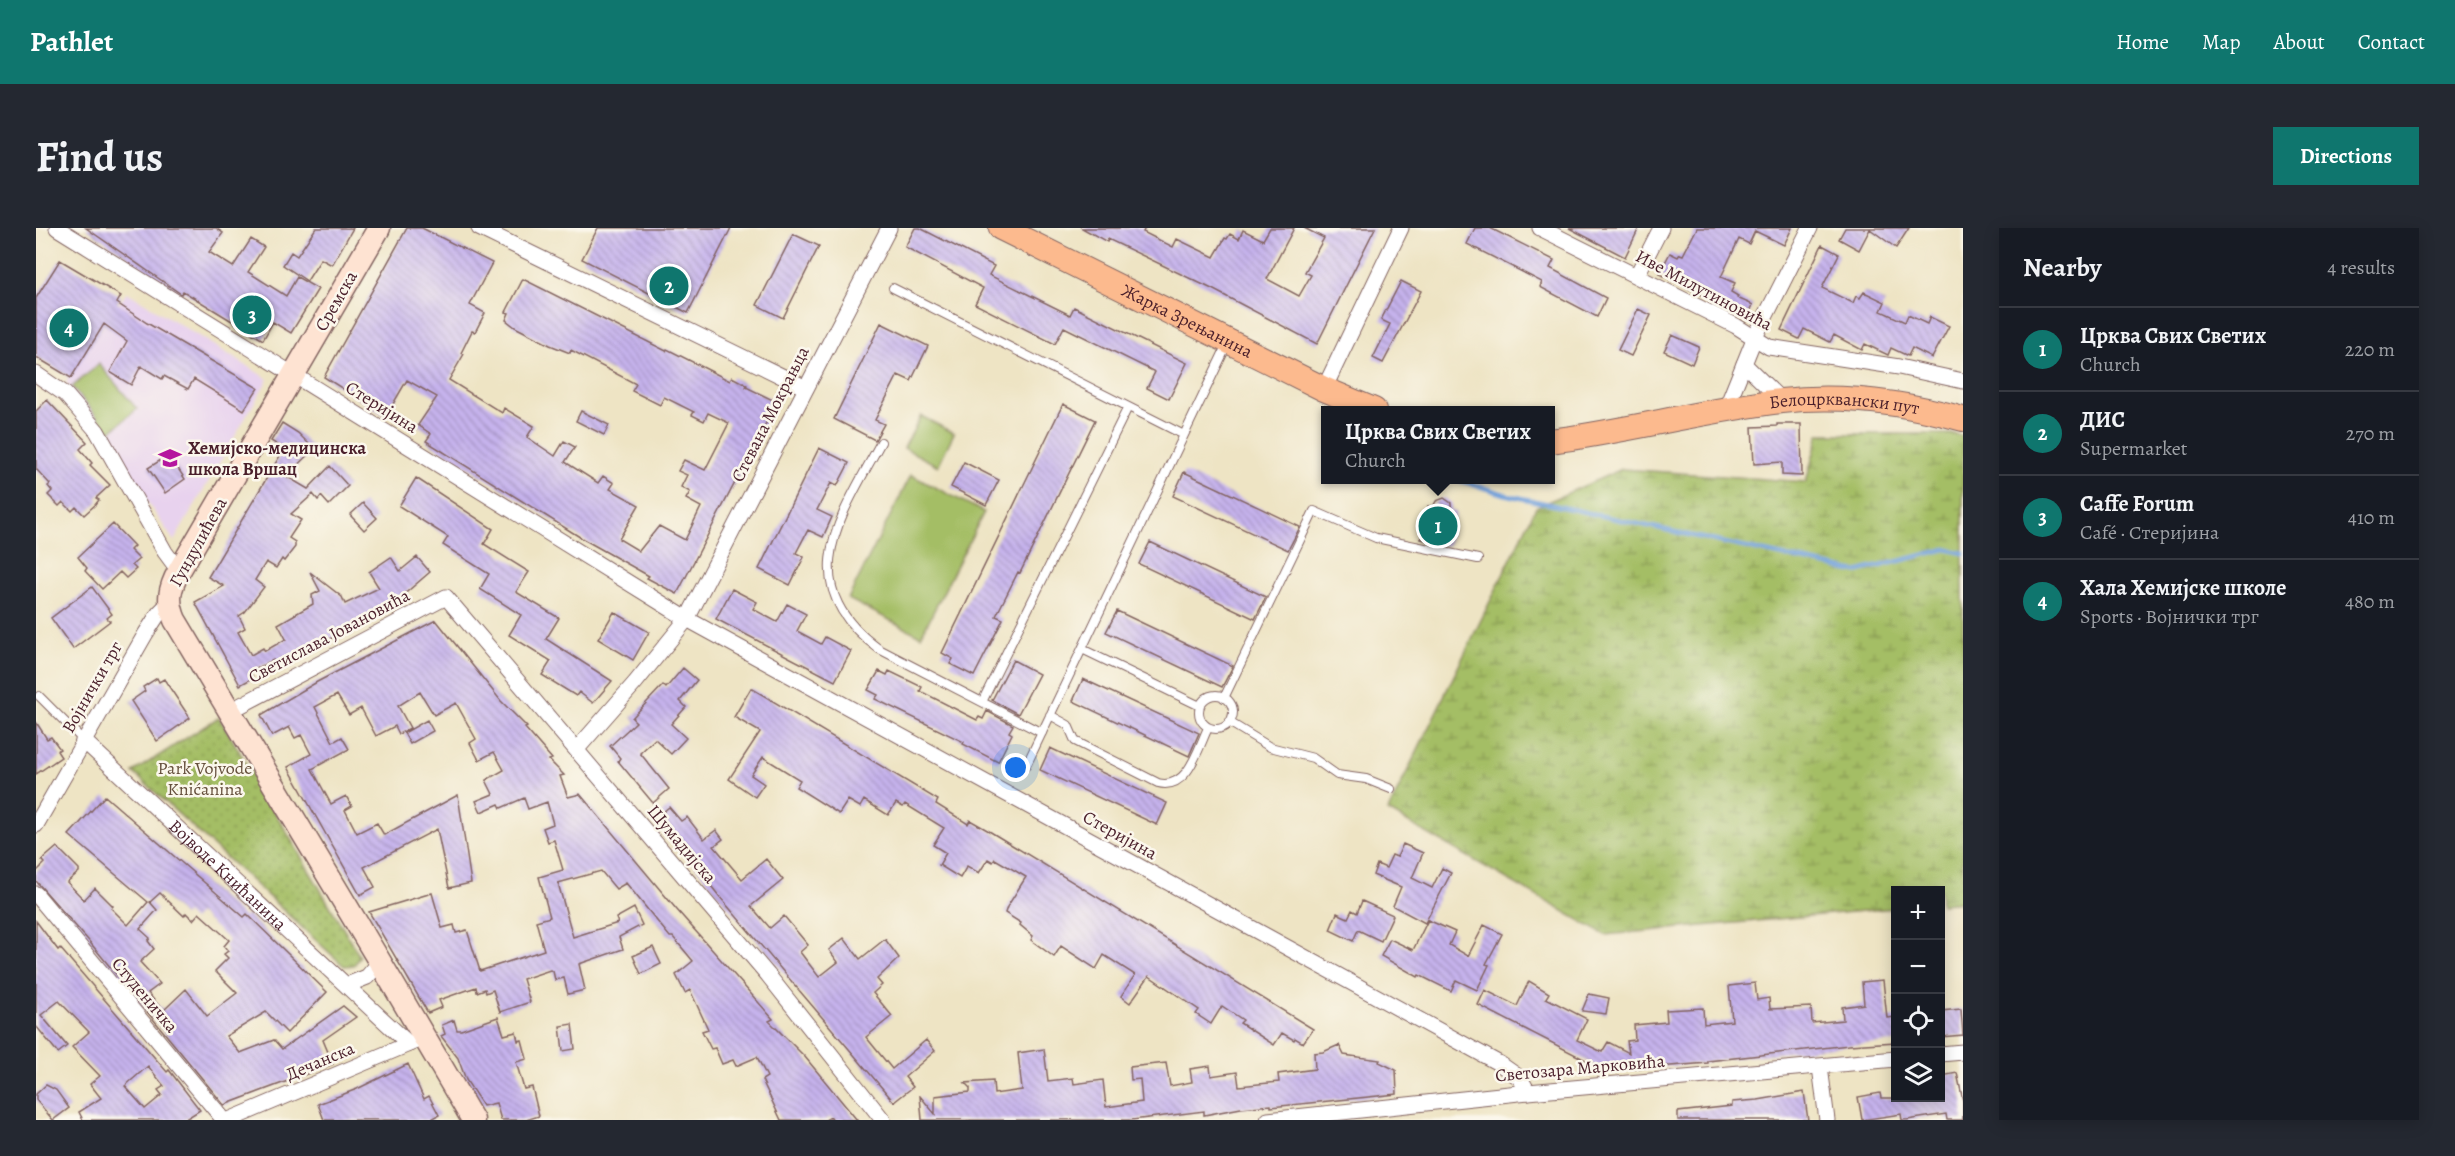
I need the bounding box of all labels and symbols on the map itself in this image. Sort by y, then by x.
street label: Иве Милутиновића [1631,244,1777,337]
pin: 2 [650,264,688,308]
street label: Сремска [309,266,363,336]
street label: Жарка Зрењанина [1118,278,1257,364]
pin: 3 [232,292,272,338]
pin: 4 [50,306,88,350]
street label: Стевана Мокрањца [725,341,815,486]
street label: Стеријина [341,375,423,439]
street label: Белоцрквански пут [1768,387,1921,420]
place label: Хемијско-медицинска школа Вршац [188,436,367,481]
school or university icon: Хемијско-медицинска школа Вршац [157,445,183,471]
street label: Гундулићева [164,492,233,591]
pin: 1 [1418,504,1458,548]
street label: Светислава Јовановића [244,583,414,689]
street label: Војнички трг [56,636,128,737]
your location [1001,753,1030,782]
park label: Park Vojvode Knićanina [158,756,252,801]
street label: Шумадијска [642,799,723,889]
street label: Стеријина [1079,805,1162,866]
street label: Војводе Книћанина [164,814,292,936]
street label: Студеничка [106,952,184,1038]
street label: Дечанска [282,1036,359,1086]
street label: Светозара Марковића [1494,1049,1666,1087]

